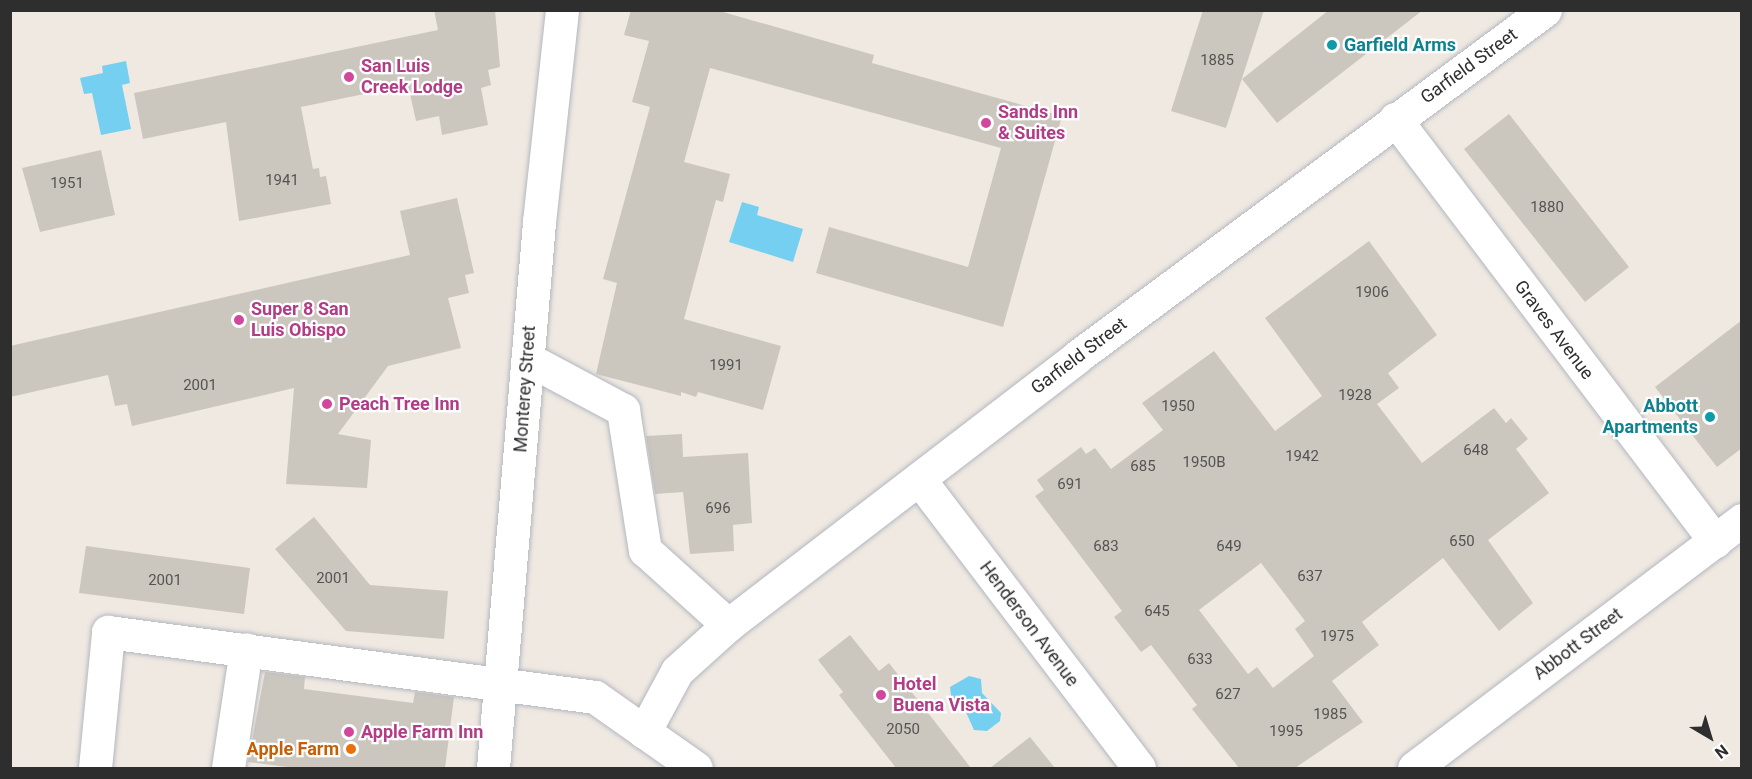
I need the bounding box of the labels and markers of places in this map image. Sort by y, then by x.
place label: Garfield Arms [1344,34,1456,56]
marker: Garfield Arms [1325,38,1339,52]
place label: San Luis Creek Lodge [361,56,463,98]
marker: San Luis Creek Lodge [342,70,356,84]
place label: Sands Inn & Suites [998,102,1078,144]
marker: Sands Inn & Suites [979,116,993,130]
place label: Super 8 San Luis Obispo [251,299,349,342]
marker: Super 8 San Luis Obispo [232,313,246,327]
place label: Peach Tree Inn [339,393,460,415]
place label: Abbott Apartments [1603,396,1698,438]
marker: Peach Tree Inn [320,397,334,411]
marker: Abbott Apartments [1703,410,1717,424]
place label: Hotel Buena Vista [893,674,990,716]
marker: Hotel Buena Vista [874,688,888,702]
place label: Apple Farm Inn [361,721,483,743]
marker: Apple Farm Inn [342,725,356,739]
place label: Apple Farm [247,738,339,760]
marker: Apple Farm [344,742,358,756]

